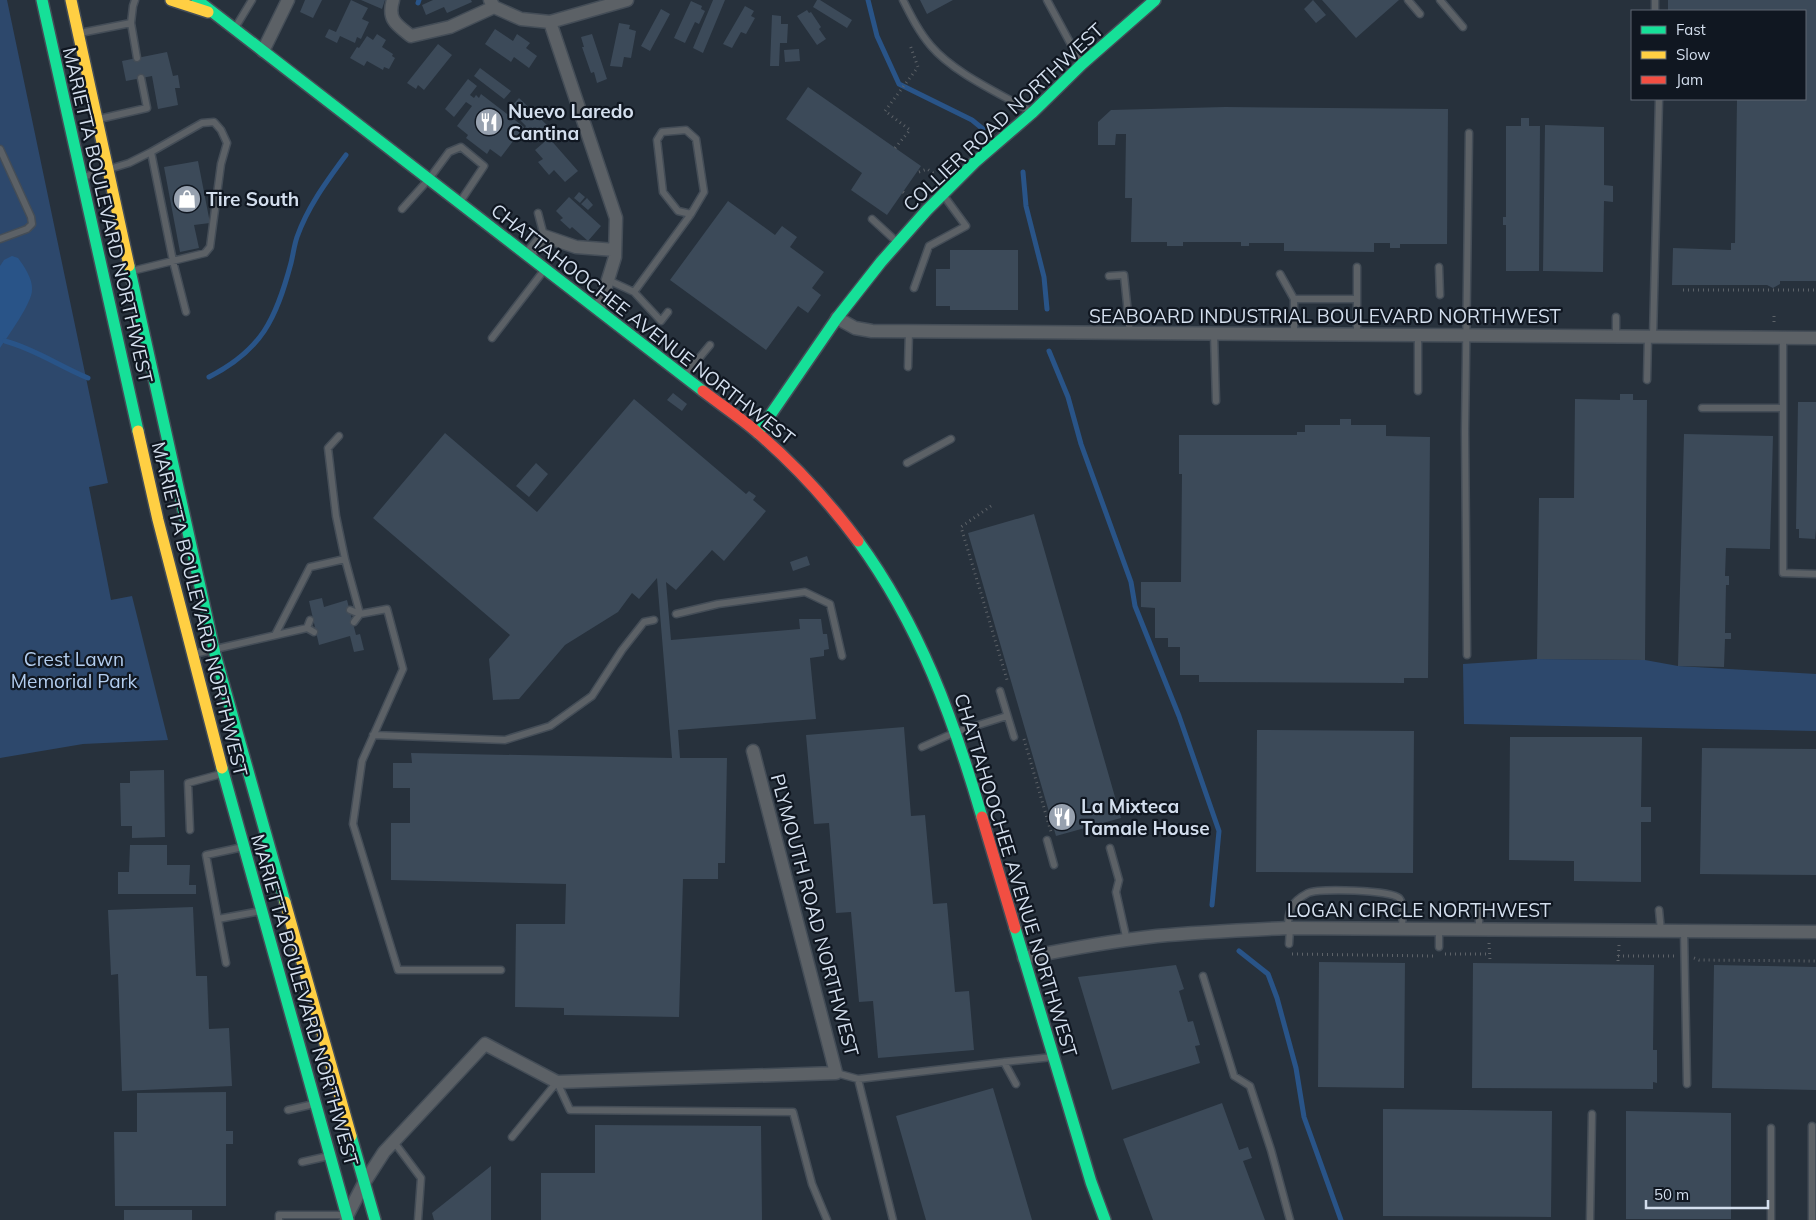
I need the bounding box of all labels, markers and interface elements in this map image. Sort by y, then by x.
legend [1631,10,1806,100]
street label: COLLIER ROAD NORTHWEST [898,17,1109,216]
text: Fast [1676,20,1706,39]
street label: MARIETTA BOULEVARD NORTHWEST [58,45,159,386]
text: Slow [1676,45,1710,64]
text: Jam [1676,70,1703,89]
place label: Nuevo Laredo Cantina [508,99,634,145]
restaurant icon: Nuevo Laredo Cantina [474,107,504,137]
shop icon: Tire South [172,184,202,214]
place label: Tire South [206,187,299,211]
street label: CHATTAHOOCHEE AVENUE NORTHWEST [486,198,800,450]
street label: SEABOARD INDUSTRIAL BOULEVARD NORTHWEST [1089,304,1562,328]
street label: MARIETTA BOULEVARD NORTHWEST [147,439,253,779]
park label: Crest Lawn Memorial Park [11,647,137,693]
street label: CHATTAHOOCHEE AVENUE NORTHWEST [949,690,1083,1060]
street label: PLYMOUTH ROAD NORTHWEST [766,771,864,1059]
place label: La Mixteca Tamale House [1081,794,1210,840]
restaurant icon: La Mixteca Tamale House [1047,802,1077,832]
street label: MARIETTA BOULEVARD NORTHWEST [246,831,364,1169]
street label: LOGAN CIRCLE NORTHWEST [1287,898,1552,922]
scale bar [1646,1178,1768,1210]
text: 50 m [1654,1185,1689,1204]

